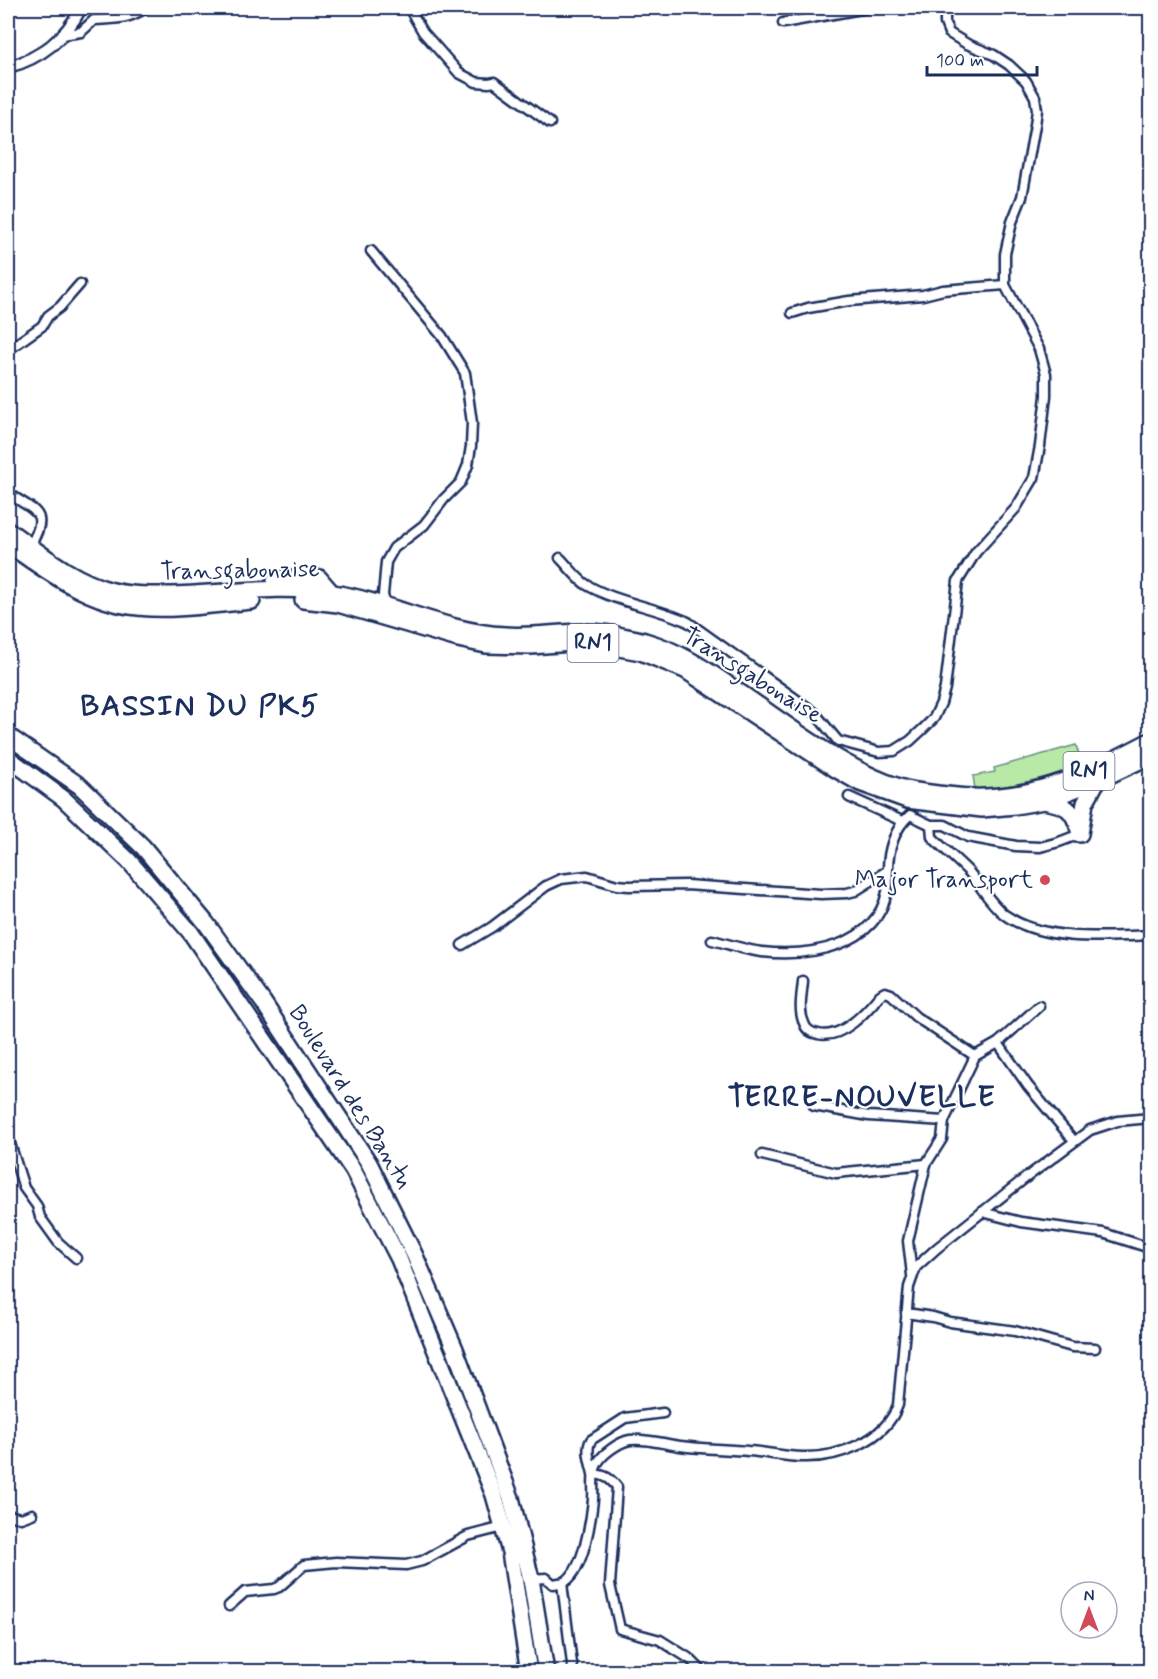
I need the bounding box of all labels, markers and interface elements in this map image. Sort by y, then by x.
scale bar [927,39,1036,77]
text: 100 m [936,49,984,73]
street label: Transgabonaise [160,554,320,591]
street label: Transgabonaise [675,621,828,734]
road number: RN1 [568,624,618,662]
district label: BASSIN DU PK5 [80,687,320,726]
road number: RN1 [1064,752,1114,790]
place label: Major Transport [855,865,1033,896]
marker: Major Transport [1038,873,1052,887]
street label: Boulevard des Bantu [281,999,419,1195]
district label: TERRE-NOUVELLE [728,1078,996,1117]
north arrow [1059,1580,1119,1640]
text: N [1084,1586,1094,1607]

